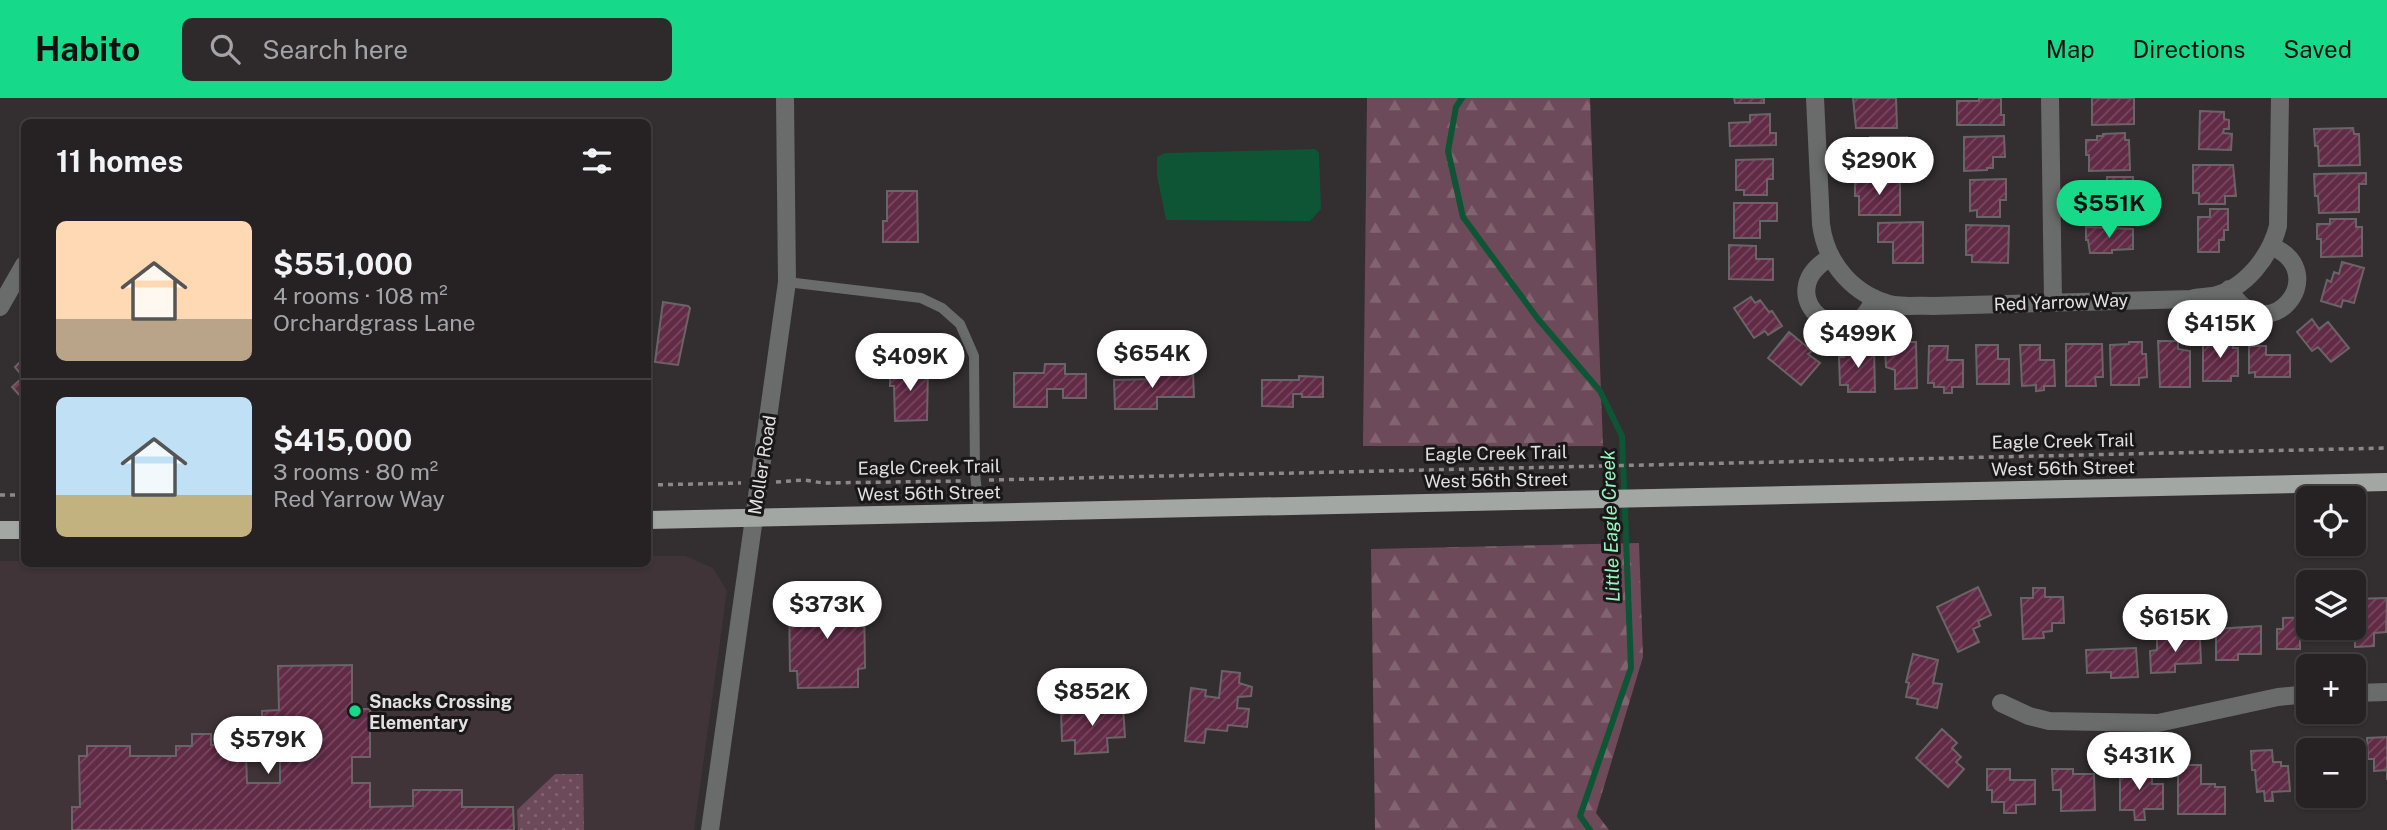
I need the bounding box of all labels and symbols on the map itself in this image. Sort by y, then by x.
pin: $290K [1830,138,1928,197]
pin: $551K [2060,180,2158,240]
street label: Red Yarrow Way [1993,289,2129,315]
pin: $415K [2171,300,2269,360]
pin: $499K [1809,310,1907,370]
pin: $654K [1103,330,1201,390]
pin: $409K [861,334,959,393]
street label: Moller Road [744,414,780,516]
street label: Eagle Creek Trail [1992,429,2134,453]
street label: Eagle Creek Trail [1425,441,1567,465]
water label: Little Eagle Creek [1596,449,1624,602]
street label: Eagle Creek Trail [858,455,1000,479]
street label: West 56th Street [1991,456,2135,480]
street label: West 56th Street [1424,468,1568,492]
street label: West 56th Street [857,481,1001,505]
pin: $373K [778,582,876,641]
pin: $615K [2126,594,2224,654]
pin: $852K [1043,668,1141,728]
place label: Snacks Crossing Elementary [369,691,512,733]
marker: Snacks Crossing Elementary [347,703,363,719]
pin: $579K [219,716,317,776]
pin: $431K [2090,732,2188,792]

